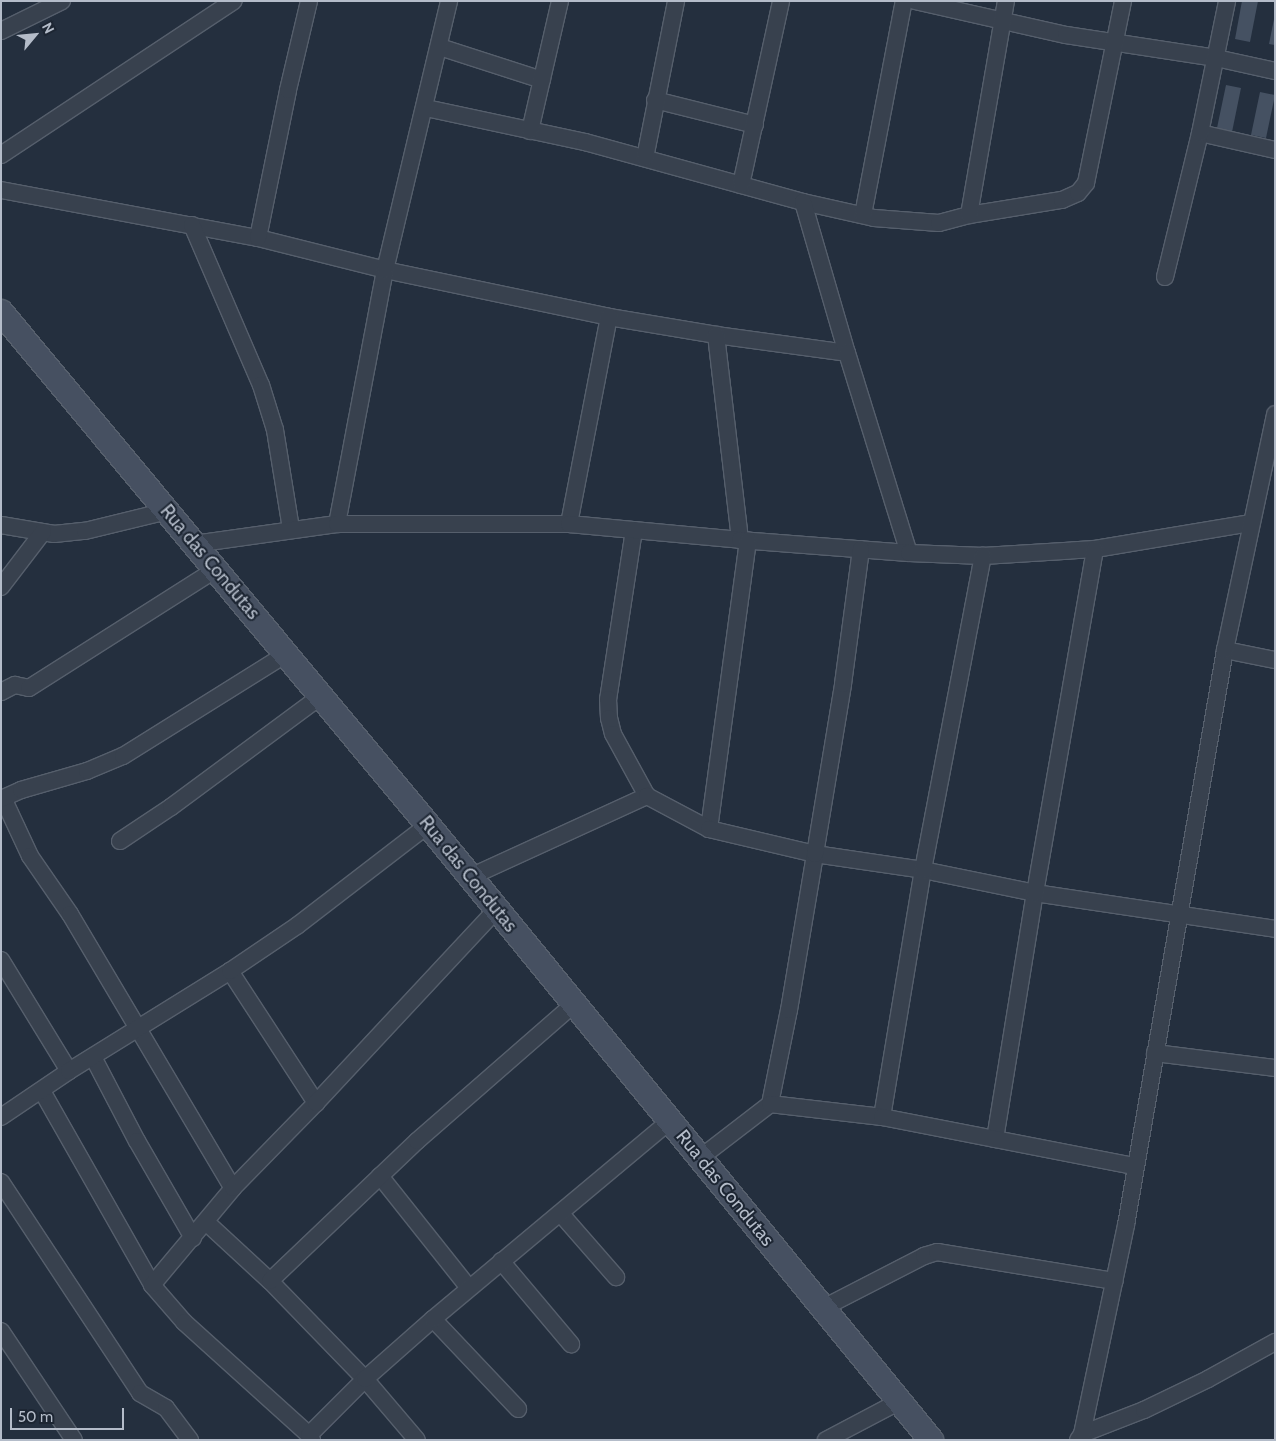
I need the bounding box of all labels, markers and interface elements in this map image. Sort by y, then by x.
north arrow [10,10,60,60]
text: N [38,19,59,37]
street label: Rua das Condutas [155,500,265,624]
street label: Rua das Condutas [414,811,522,937]
street label: Rua das Condutas [671,1125,779,1251]
scale bar [12,1398,126,1430]
text: 50 m [18,1408,53,1426]

